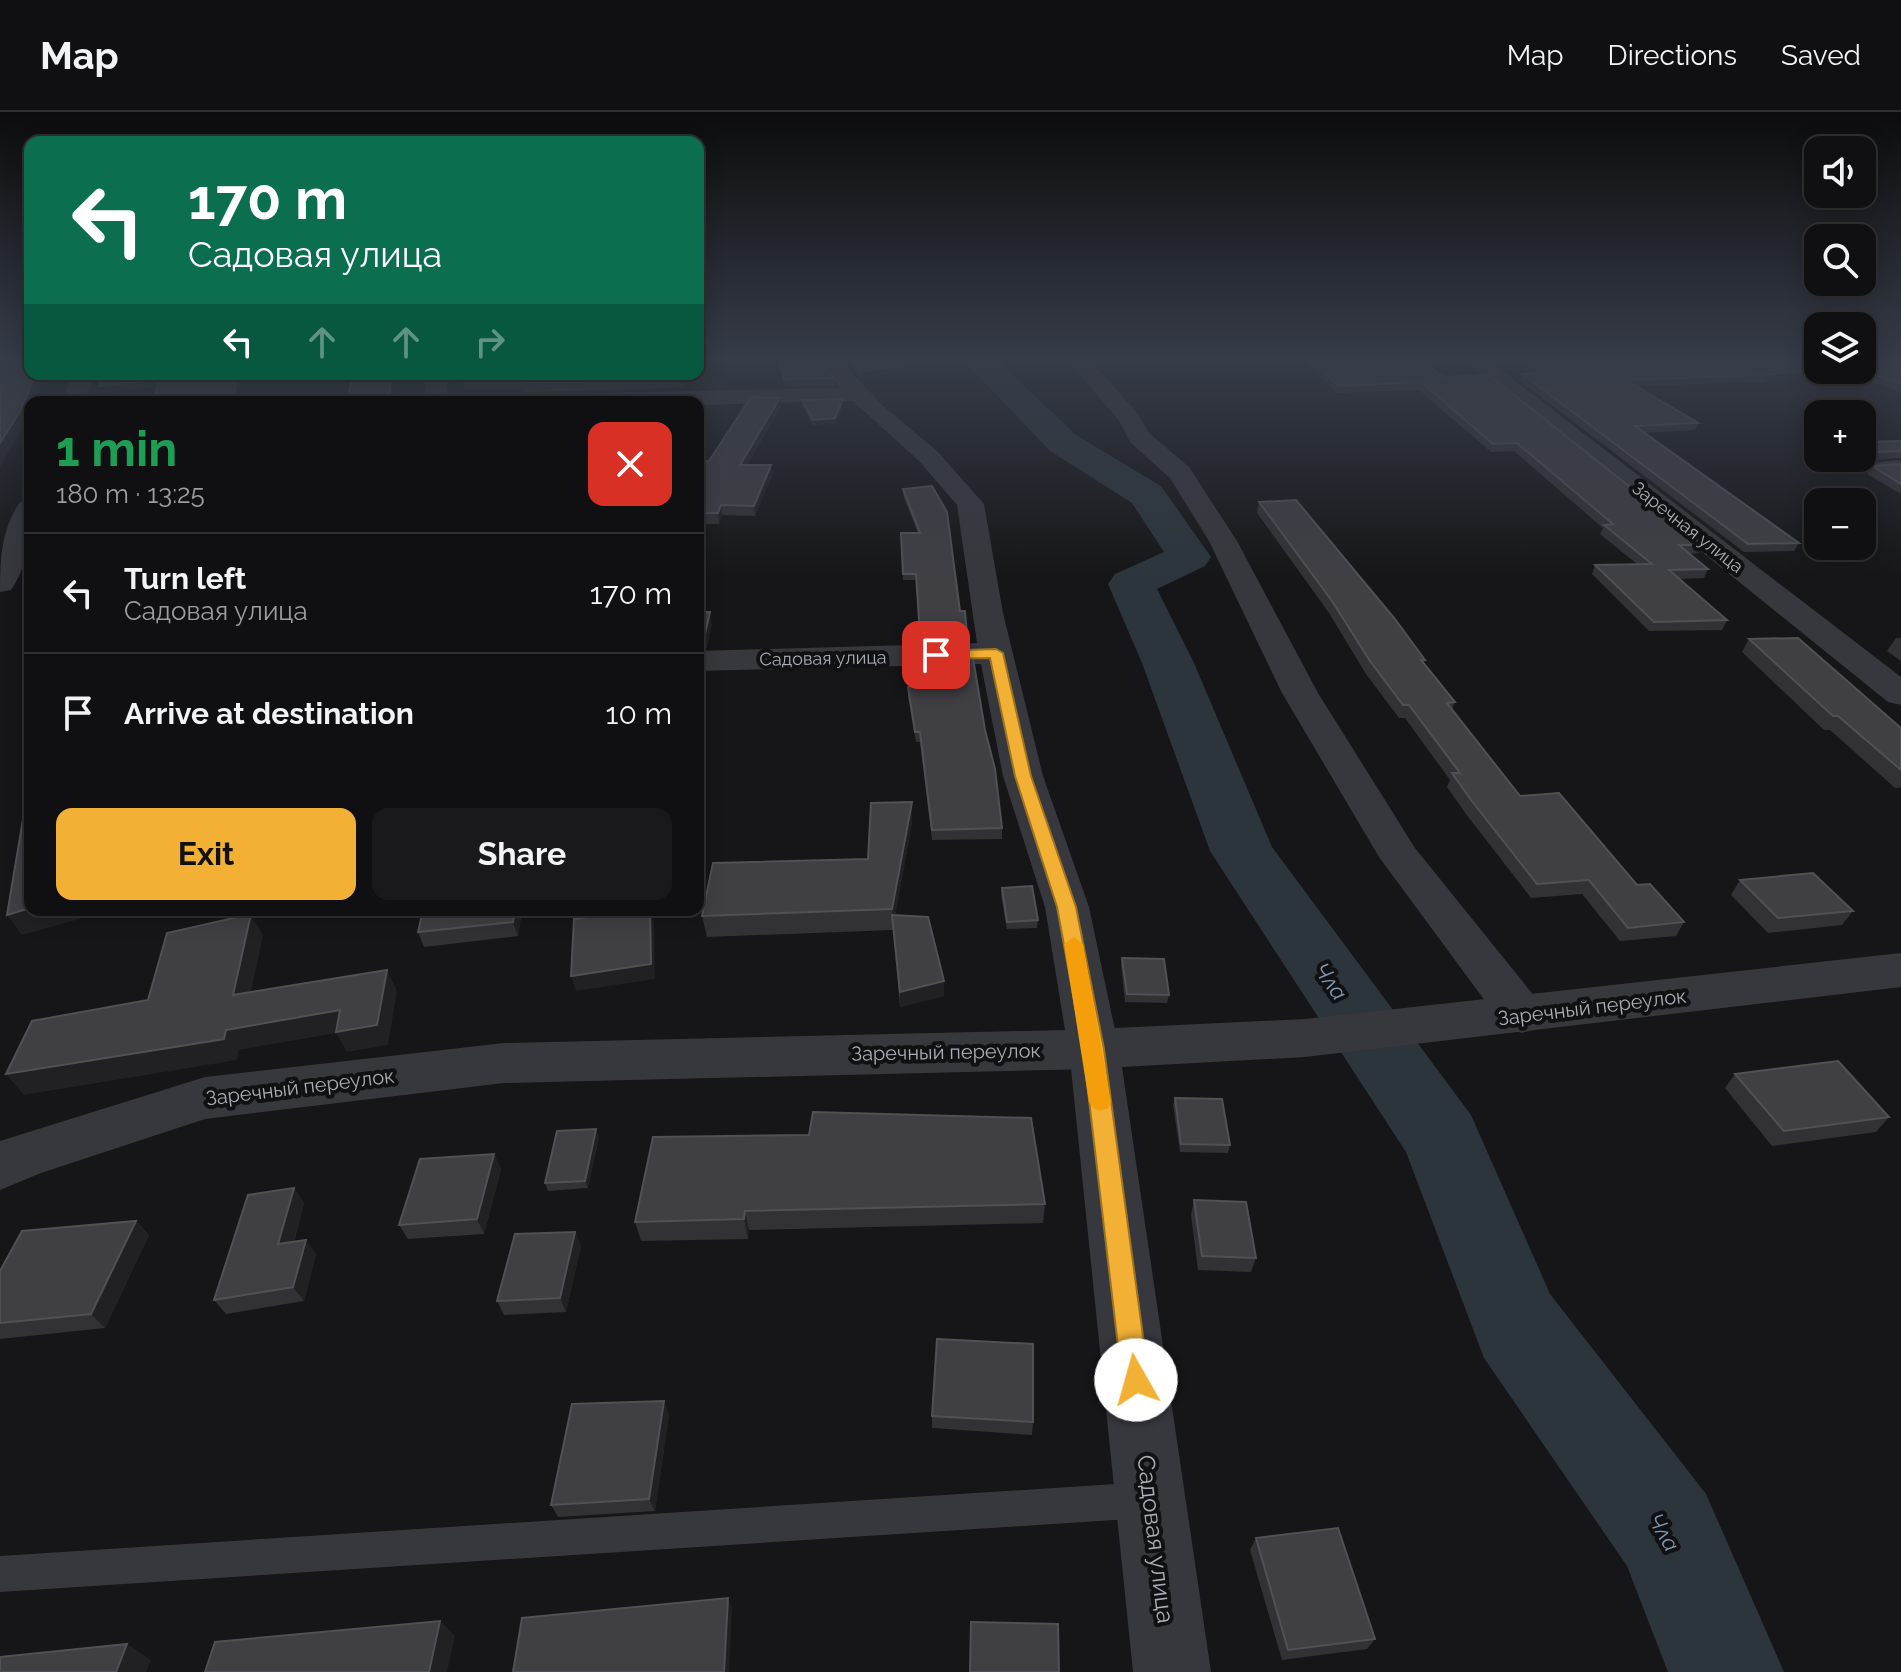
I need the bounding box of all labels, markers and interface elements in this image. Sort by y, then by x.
text: Map [40,33,119,78]
text: Map [1507,39,1564,72]
text: Directions [1608,39,1737,72]
text: Saved [1781,39,1861,72]
map controls [1804,136,1876,560]
button: sound [1804,136,1876,208]
text: 170 m [188,166,347,232]
icon: left [56,168,160,272]
button: search [1804,224,1876,296]
text: Садовая улица [188,233,442,275]
button: layers [1804,312,1876,384]
icon: left [216,320,260,364]
icon: ahead [300,320,344,364]
icon: ahead [384,320,428,364]
icon: right [468,320,512,364]
button: + [1804,400,1876,472]
text: 1 min [56,421,177,477]
button: close [588,422,672,506]
street label: Заречная улица [1628,477,1748,577]
text: 180 m · 13:25 [56,479,205,509]
button: − [1804,488,1876,560]
text: Turn left [124,561,246,596]
icon: left [56,571,100,615]
text: 170 m [590,576,672,611]
text: Садовая улица [124,596,308,626]
pin [902,621,970,689]
icon: arrive [914,633,958,677]
street label: Садовая улица [759,646,887,670]
icon: arrive [56,691,100,735]
text: Arrive at destination [124,696,414,731]
text: 10 m [606,696,672,731]
button: Exit [56,808,356,900]
button: Share [372,808,672,900]
water label: Чла [1309,957,1353,1005]
street label: Заречный переулок [1496,984,1688,1030]
street label: Заречный переулок [851,1038,1041,1066]
street label: Заречный переулок [204,1064,396,1110]
position arrow [1094,1338,1178,1422]
street label: Садовая улица [1131,1453,1181,1625]
water label: Чла [1643,1508,1685,1556]

